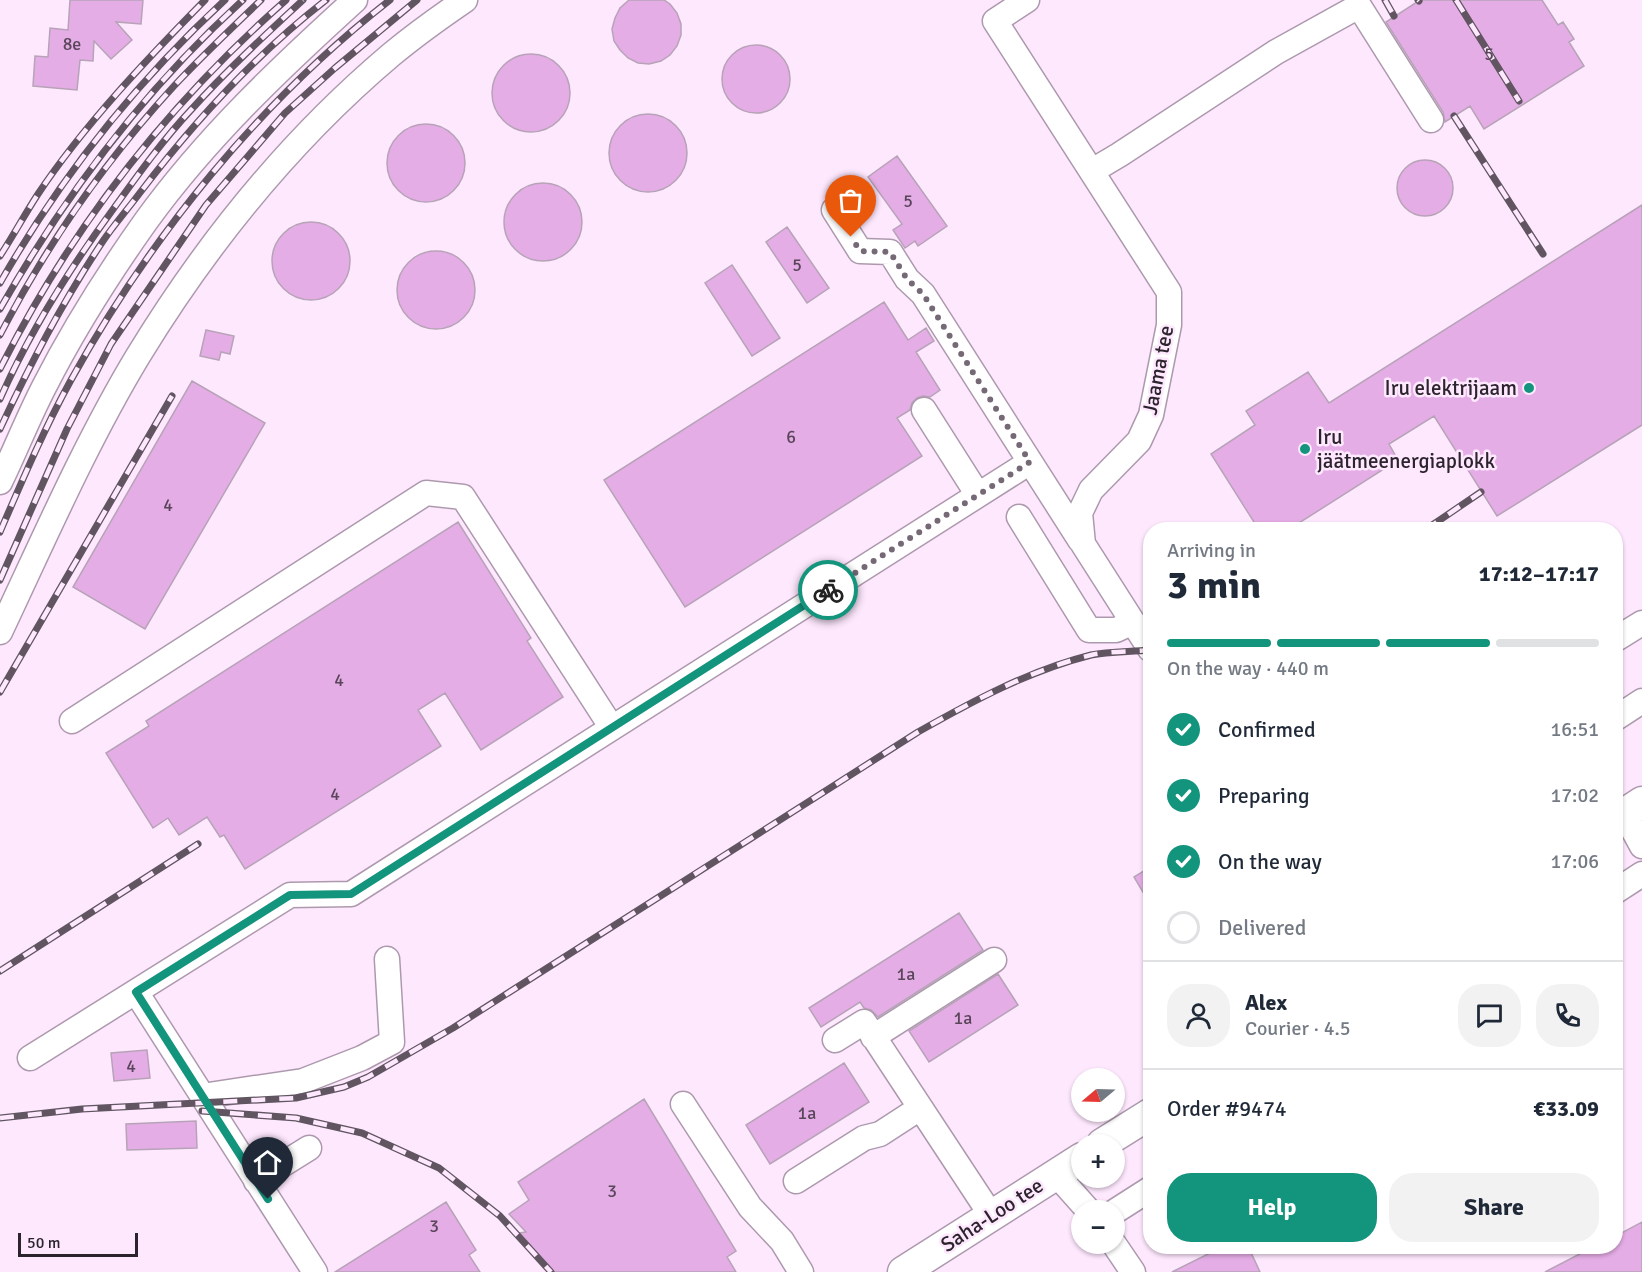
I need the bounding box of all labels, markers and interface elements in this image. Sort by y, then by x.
house number: 8e [63,33,81,55]
house number: 5 [1484,43,1494,65]
pin [825,175,876,237]
icon: bag [834,184,867,217]
house number: 5 [903,190,913,212]
house number: 5 [792,254,802,276]
street label: Jaama tee [1137,323,1179,417]
place label: Iru elektrijaam [1384,375,1517,401]
marker: Iru elektrijaam [1522,381,1536,395]
place label: Iru jäätmeenergiaplokk [1317,424,1495,474]
house number: 6 [786,426,796,448]
marker: Iru jäätmeenergiaplokk [1298,442,1312,456]
house number: 4 [163,494,173,516]
text: Arriving in [1167,538,1256,563]
courier [798,560,858,620]
text: 17:12–17:17 [1479,560,1599,587]
text: 3 min [1167,561,1261,609]
icon: bike [812,574,845,607]
text: On the way · 440 m [1167,656,1329,681]
house number: 4 [334,669,344,691]
icon: check [1167,713,1200,746]
text: Confirmed [1218,716,1316,743]
text: 16:51 [1550,717,1599,742]
icon: check [1167,779,1200,812]
text: Preparing [1218,782,1310,809]
house number: 4 [330,783,340,805]
text: 17:02 [1550,783,1599,808]
icon: check [1167,845,1200,878]
text: On the way [1218,848,1322,875]
text: 17:06 [1550,849,1599,874]
text: Delivered [1218,914,1306,941]
house number: 1a [897,963,915,985]
button: person [1167,984,1230,1047]
button: chat [1458,984,1521,1047]
button: phone [1536,984,1599,1047]
text: Alex [1245,989,1287,1016]
house number: 1a [954,1007,972,1029]
text: Courier · 4.5 [1245,1016,1351,1041]
house number: 4 [126,1055,136,1077]
north arrow [1071,1068,1125,1122]
map controls [1071,1068,1125,1254]
text: Order #9474 [1167,1095,1287,1122]
text: €33.09 [1533,1095,1599,1122]
house number: 1a [798,1102,816,1124]
button: + [1071,1134,1125,1188]
pin [242,1137,293,1199]
icon: home [251,1146,284,1179]
street label: Saha-Loo tee [936,1172,1048,1258]
button: Help [1167,1173,1377,1242]
button: Share [1389,1173,1599,1242]
house number: 3 [607,1180,617,1202]
button: − [1071,1200,1125,1254]
house number: 3 [429,1215,439,1237]
scale bar [18,1230,138,1258]
text: 50 m [27,1233,61,1253]

